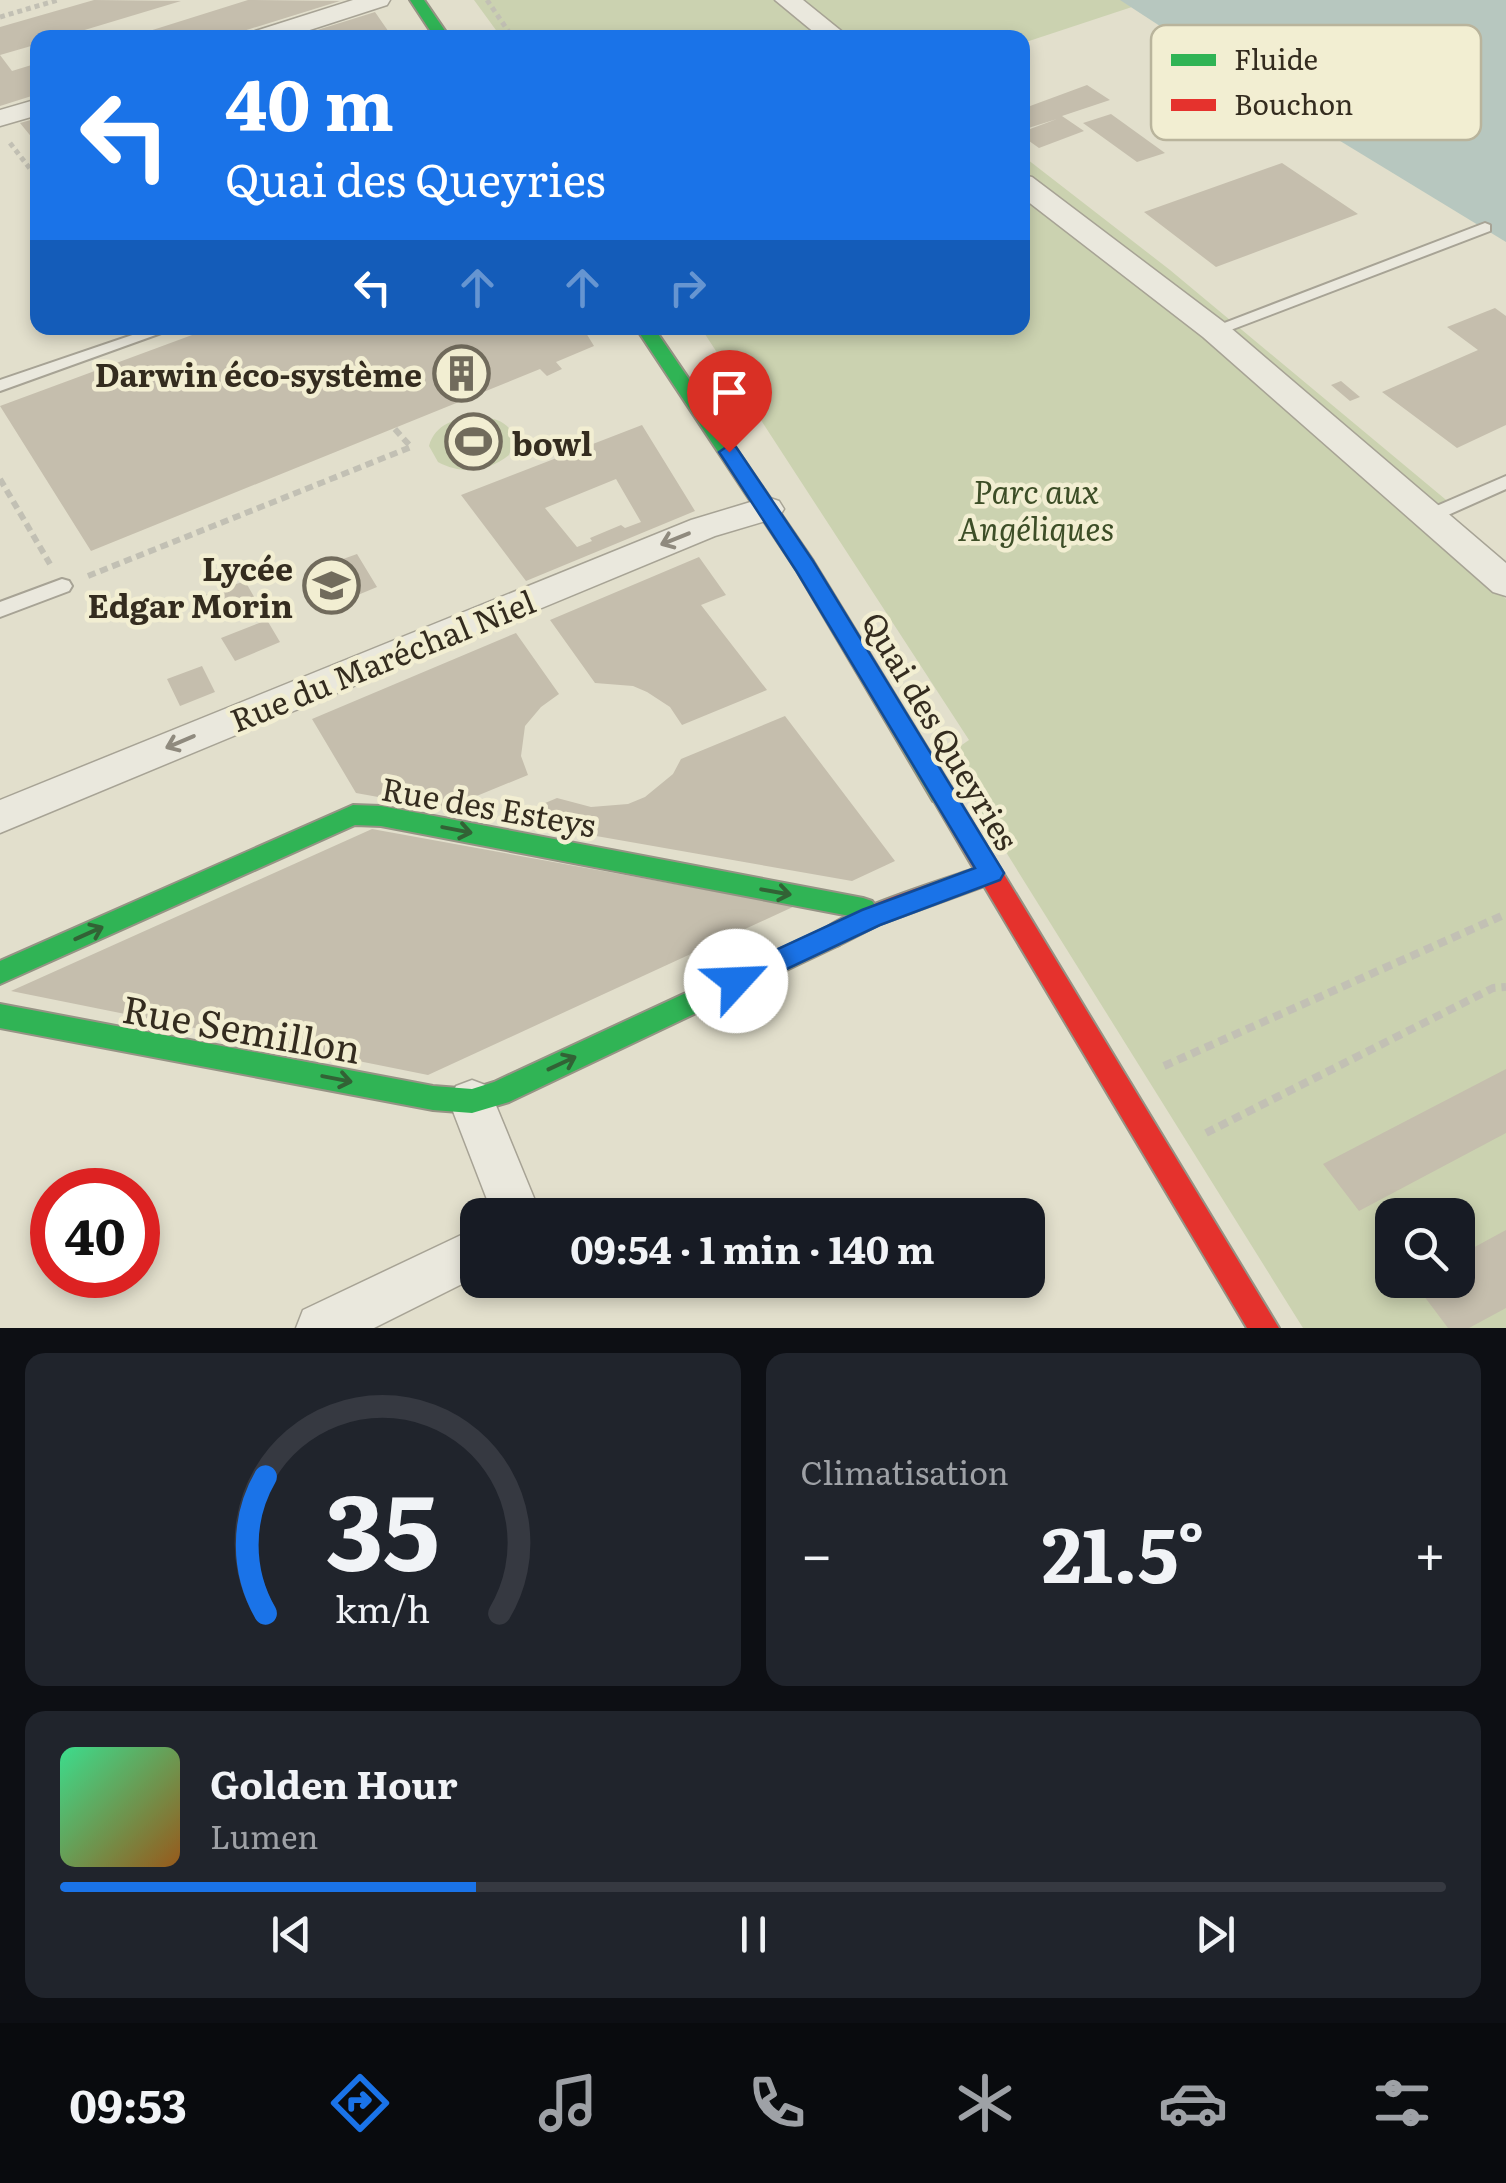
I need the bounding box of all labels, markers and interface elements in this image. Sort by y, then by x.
legend [1151,25,1481,140]
text: Fluide [1234,37,1318,79]
text: 40 m [225,49,394,153]
icon: left [60,70,190,200]
text: Bouchon [1234,82,1353,124]
text: Quai des Queyries [225,144,606,211]
icon: left [345,260,400,315]
icon: ahead [450,260,505,315]
icon: ahead [555,260,610,315]
icon: right [660,260,715,315]
building icon: Darwin éco-système [431,343,491,403]
place label: Darwin éco-système [95,349,422,397]
pin [687,350,772,453]
icon: arrive [702,365,757,420]
sports icon: bowl [443,412,503,472]
place label: bowl [512,418,592,466]
park label: Parc aux Angéliques [958,466,1114,551]
one-way arrow [660,532,690,550]
place label: Lycée Edgar Morin [88,543,293,628]
school or university icon: Lycée Edgar Morin [302,555,362,615]
street label: Rue du Maréchal Niel [222,576,542,742]
street label: Quai des Queyries [852,602,1032,858]
one-way arrow [165,735,195,753]
street label: Rue des Esteys [378,763,600,847]
one-way arrow [440,822,472,841]
one-way arrow [760,883,792,902]
one-way arrow [73,923,104,941]
position arrow [684,929,788,1033]
street label: Rue Semillon [118,978,366,1076]
one-way arrow [546,1053,576,1072]
one-way arrow [320,1070,352,1089]
speed limit sign: 40 [30,1168,160,1298]
map controls [1375,1198,1475,1298]
button: search [1375,1198,1475,1298]
text: 09:54 · 1 min · 140 m [570,1219,935,1276]
text: Climatisation [801,1447,1009,1495]
text: 35 [326,1449,440,1603]
text: 21.5° [1042,1495,1205,1606]
text: − [801,1510,833,1592]
text: + [1414,1510,1446,1592]
text: km/h [335,1581,430,1634]
text: Golden Hour [210,1754,458,1811]
text: Lumen [210,1811,318,1859]
icon: previous [264,1907,319,1962]
icon: pause [726,1907,781,1962]
icon: next [1188,1907,1243,1962]
icon: directions [325,2068,395,2138]
icon: music [533,2068,603,2138]
icon: phone [742,2068,812,2138]
icon: climate [950,2068,1020,2138]
icon: car [1158,2068,1228,2138]
icon: filters [1367,2068,1437,2138]
text: 09:53 [69,2070,187,2137]

